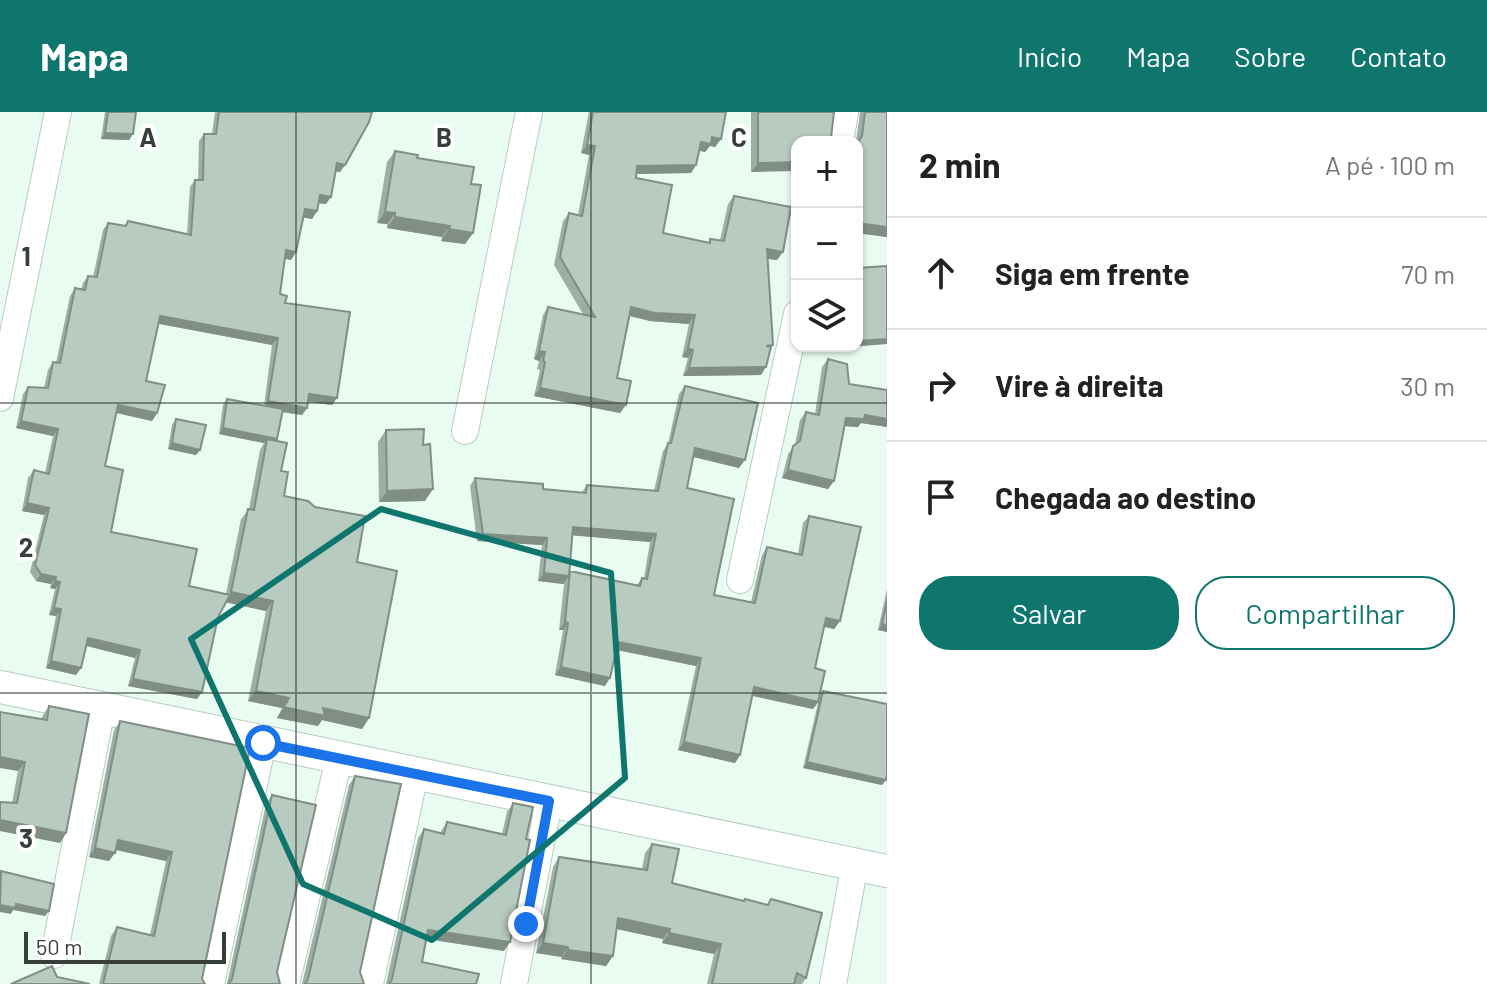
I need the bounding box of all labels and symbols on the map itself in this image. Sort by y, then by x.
text: A [139,121,157,152]
text: B [436,121,452,152]
text: C [731,121,747,152]
text: 1 [21,240,31,271]
text: 2 [19,531,33,562]
route start [245,725,281,761]
text: 3 [19,822,33,853]
route end [508,906,544,942]
scale bar [24,928,226,964]

